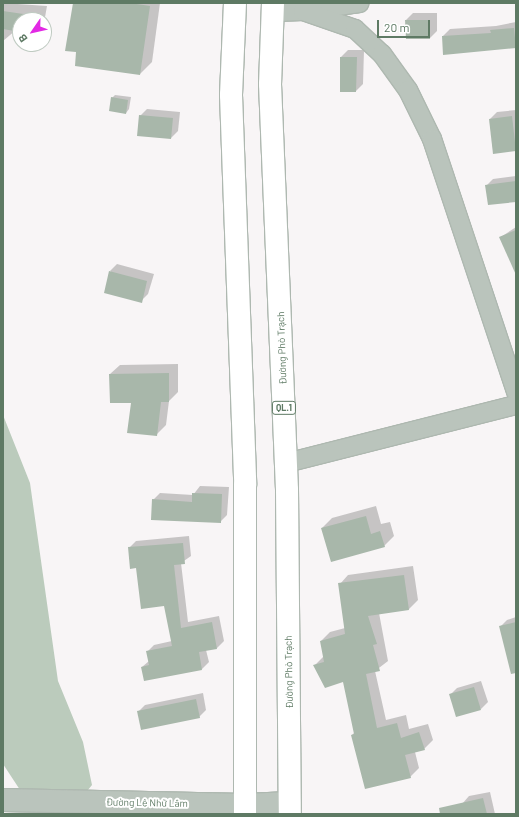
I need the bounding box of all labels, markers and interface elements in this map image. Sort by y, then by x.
north arrow [12,12,52,52]
scale bar [379,12,432,38]
text: 20 m [384,20,410,34]
text: B [15,32,30,45]
street label: Đường Phò Trạch [275,311,289,385]
road number: QL.1 [271,401,297,415]
street label: Đường Phò Trạch [282,635,296,709]
street label: Đường Lê Nhữ Lâm [106,796,188,810]

